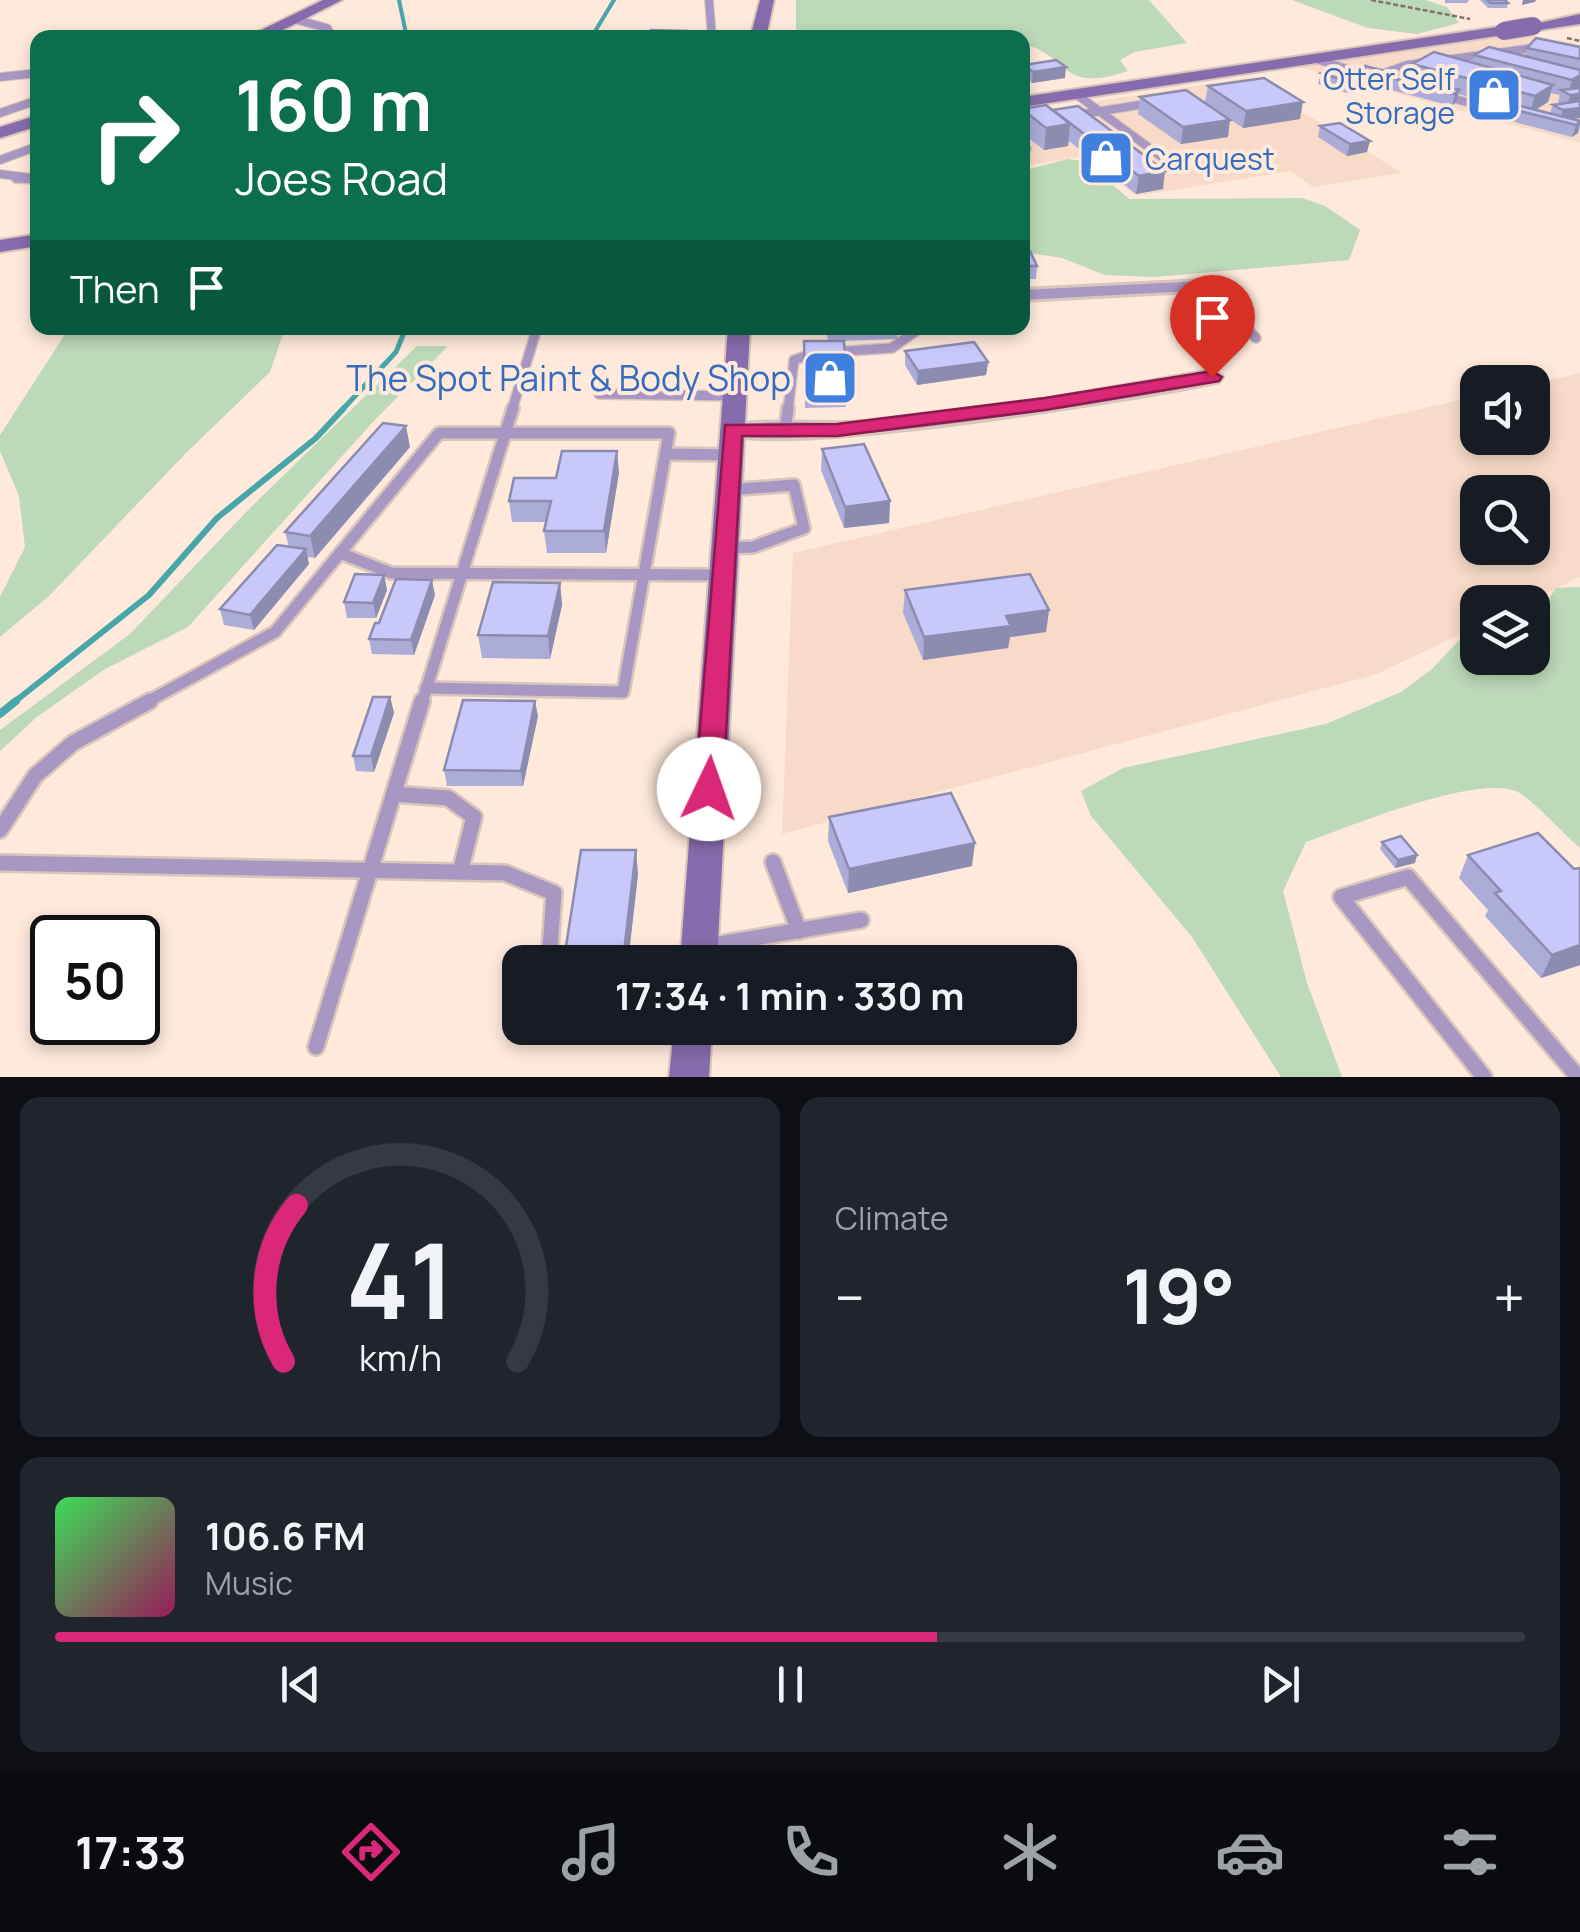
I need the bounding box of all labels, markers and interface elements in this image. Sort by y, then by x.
text: 160 m [235,56,432,152]
place label: Otter Self Storage [1323,58,1455,133]
shop icon: Otter Self Storage [1464,65,1524,125]
icon: right [70,70,200,200]
shop icon: Carquest [1076,128,1136,188]
place label: Carquest [1145,138,1275,179]
text: Joes Road [235,147,448,209]
icon: arrive [179,260,234,315]
text: Then [70,262,159,314]
pin [1170,275,1255,378]
icon: arrive [1185,290,1240,345]
shop icon: The Spot Paint & Body Shop [800,348,860,408]
place label: The Spot Paint & Body Shop [346,354,791,402]
map controls [1460,365,1550,675]
button: sound [1460,365,1550,455]
button: search [1460,475,1550,565]
button: layers [1460,585,1550,675]
position arrow [657,737,761,841]
speed limit sign: 50 [30,915,160,1045]
text: 17:34 · 1 min · 330 m [615,969,964,1021]
text: Climate [835,1196,949,1240]
text: 41 [346,1208,454,1350]
text: 19° [1122,1244,1236,1347]
text: − [835,1259,865,1335]
text: + [1493,1259,1525,1335]
text: km/h [358,1333,442,1382]
text: 106.6 FM [205,1509,365,1561]
text: Music [205,1561,293,1605]
icon: previous [273,1657,328,1712]
icon: pause [763,1657,818,1712]
icon: next [1253,1657,1308,1712]
icon: directions [336,1817,406,1887]
icon: music [556,1817,626,1887]
icon: phone [776,1817,846,1887]
icon: climate [995,1817,1065,1887]
icon: car [1215,1817,1285,1887]
icon: filters [1435,1817,1505,1887]
text: 17:33 [75,1821,186,1883]

